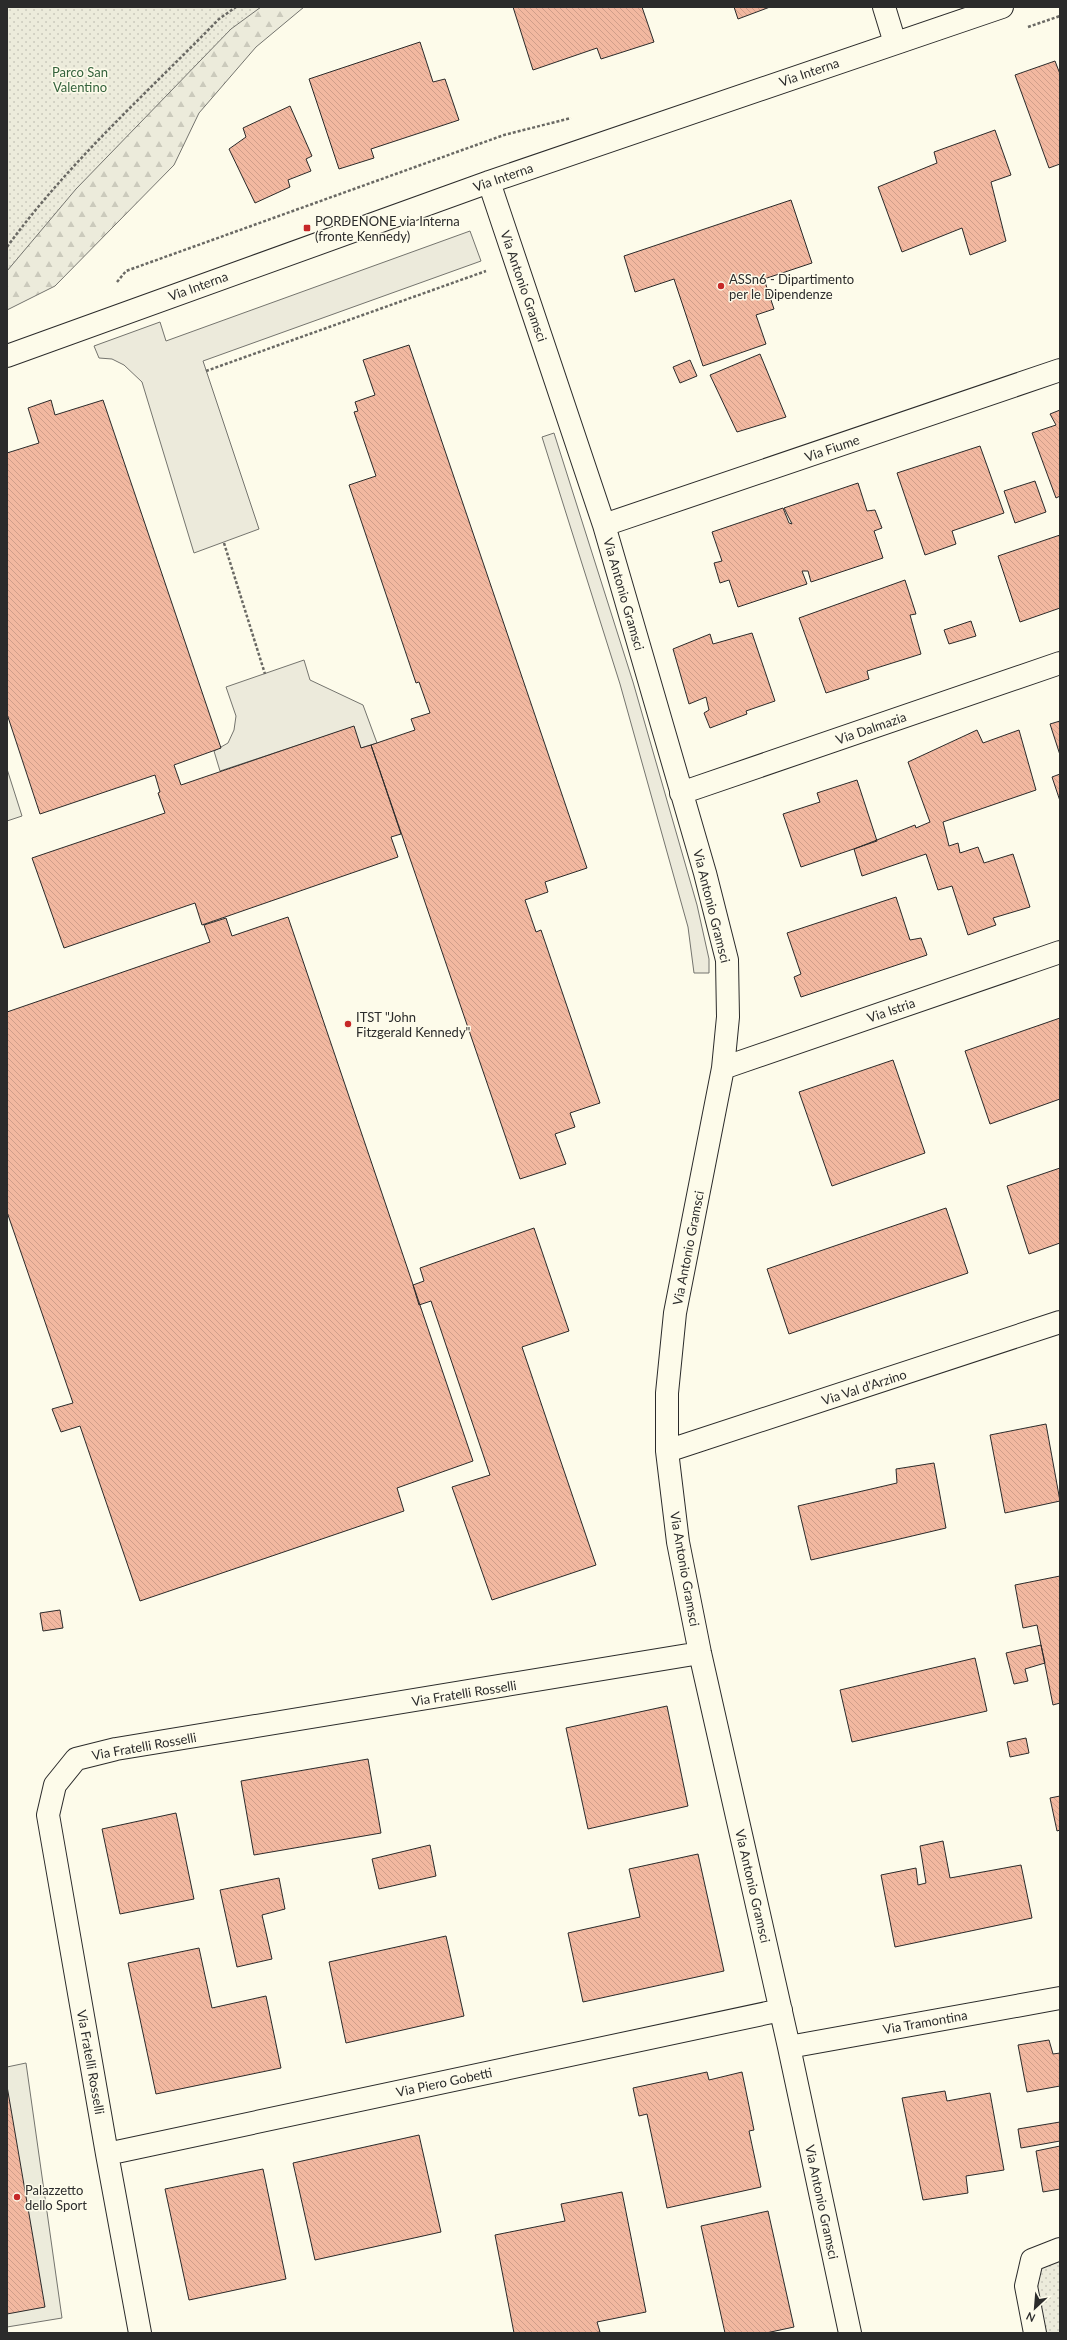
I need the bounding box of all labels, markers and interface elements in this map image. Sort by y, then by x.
street label: Via Interna [777,54,841,90]
park label: Parco San Valentino [52,64,108,95]
street label: Via Interna [471,159,535,195]
place label: PORDENONE via Interna (fronte Kennedy) [315,213,460,244]
marker: PORDENONE via Interna (fronte Kennedy) [302,223,312,233]
street label: Via Antonio Gramsci [497,228,551,344]
street label: Via Interna [166,268,230,304]
place label: ASSn6 - Dipartimento per le Dipendenze [729,271,854,302]
marker: ASSn6 - Dipartimento per le Dipendenze [716,281,726,291]
street label: Via Fiume [802,431,862,465]
street label: Via Antonio Gramsci [600,536,648,652]
street label: Via Dalmazia [834,708,908,748]
street label: Via Antonio Gramsci [690,848,734,964]
street label: Via Istria [865,994,917,1026]
place label: ITST "John Fitzgerald Kennedy" [356,1009,470,1040]
marker: ITST "John Fitzgerald Kennedy" [343,1019,353,1029]
street label: Via Antonio Gramsci [669,1189,707,1307]
street label: Via Val d'Arzino [820,1366,908,1408]
street label: Via Antonio Gramsci [667,1510,703,1628]
street label: Via Fratelli Rosselli [410,1677,518,1709]
street label: Via Fratelli Rosselli [90,1729,198,1763]
street label: Via Antonio Gramsci [732,1827,774,1945]
street label: Via Tramontina [881,2007,969,2037]
street label: Via Fratelli Rosselli [74,2008,108,2116]
street label: Via Piero Gobetti [395,2064,493,2100]
street label: Via Antonio Gramsci [802,2143,842,2261]
place label: Palazzetto dello Sport [25,2182,87,2213]
marker: Palazzetto dello Sport [12,2192,22,2202]
north arrow [1015,2288,1055,2328]
text: N [1024,2310,1037,2325]

